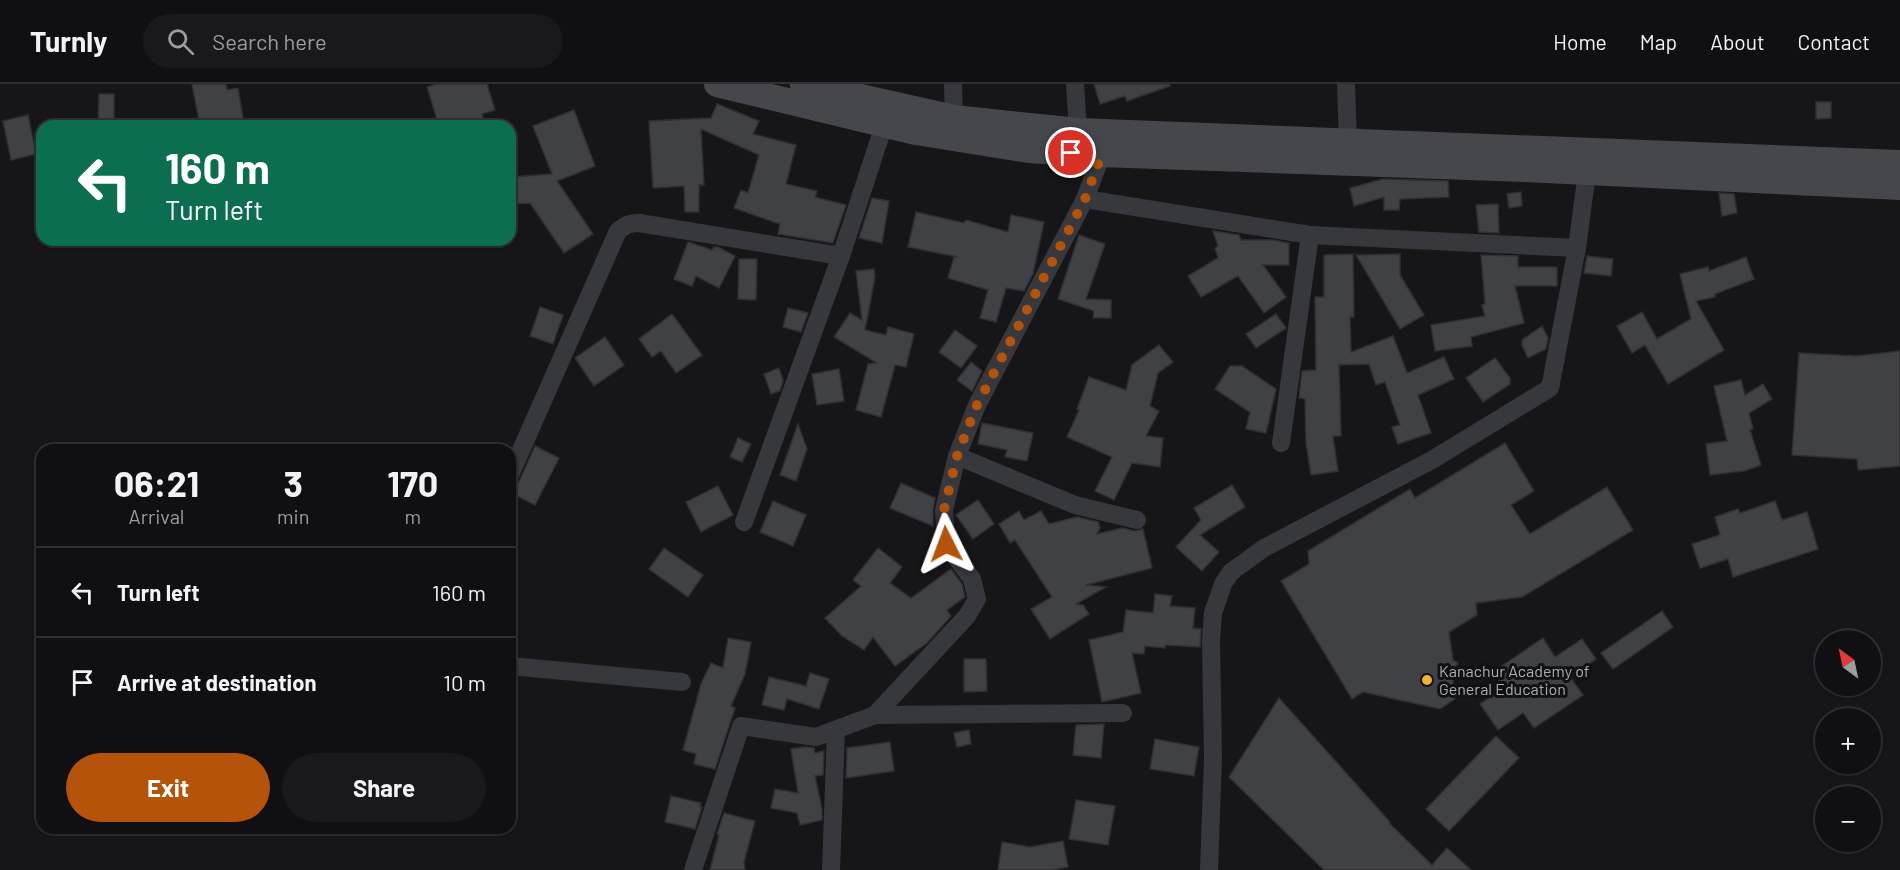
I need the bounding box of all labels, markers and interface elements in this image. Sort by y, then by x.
search box [143,14,563,68]
text: Turnly [30,24,107,58]
icon: search [164,25,197,58]
text: Search here [212,28,327,54]
text: Home [1553,29,1607,54]
text: Map [1640,29,1677,54]
text: About [1710,29,1765,54]
text: Contact [1798,29,1870,54]
pin [1045,127,1096,178]
icon: arrive [1054,136,1087,169]
text: 160 m [165,142,270,192]
icon: left [66,144,144,222]
text: Turn left [165,193,263,225]
text: 06:21 [114,461,199,504]
text: 3 [284,461,303,504]
text: 170 [387,461,438,504]
text: Arrival [129,504,184,528]
text: min [277,504,309,528]
text: m [404,504,421,528]
position arrow [914,512,978,576]
icon: left [66,576,99,609]
text: Turn left [117,579,200,605]
text: 160 m [432,579,486,605]
north arrow [1815,630,1881,696]
map controls [1815,630,1881,852]
place label: Kanachur Academy of General Education [1439,661,1590,698]
icon: arrive [66,666,99,699]
text: Arrive at destination [117,669,316,695]
text: 10 m [443,669,486,695]
marker: Kanachur Academy of General Education [1420,673,1434,687]
button: + [1815,708,1881,774]
button: Exit [66,753,270,822]
button: Share [282,753,486,822]
button: − [1815,786,1881,852]

